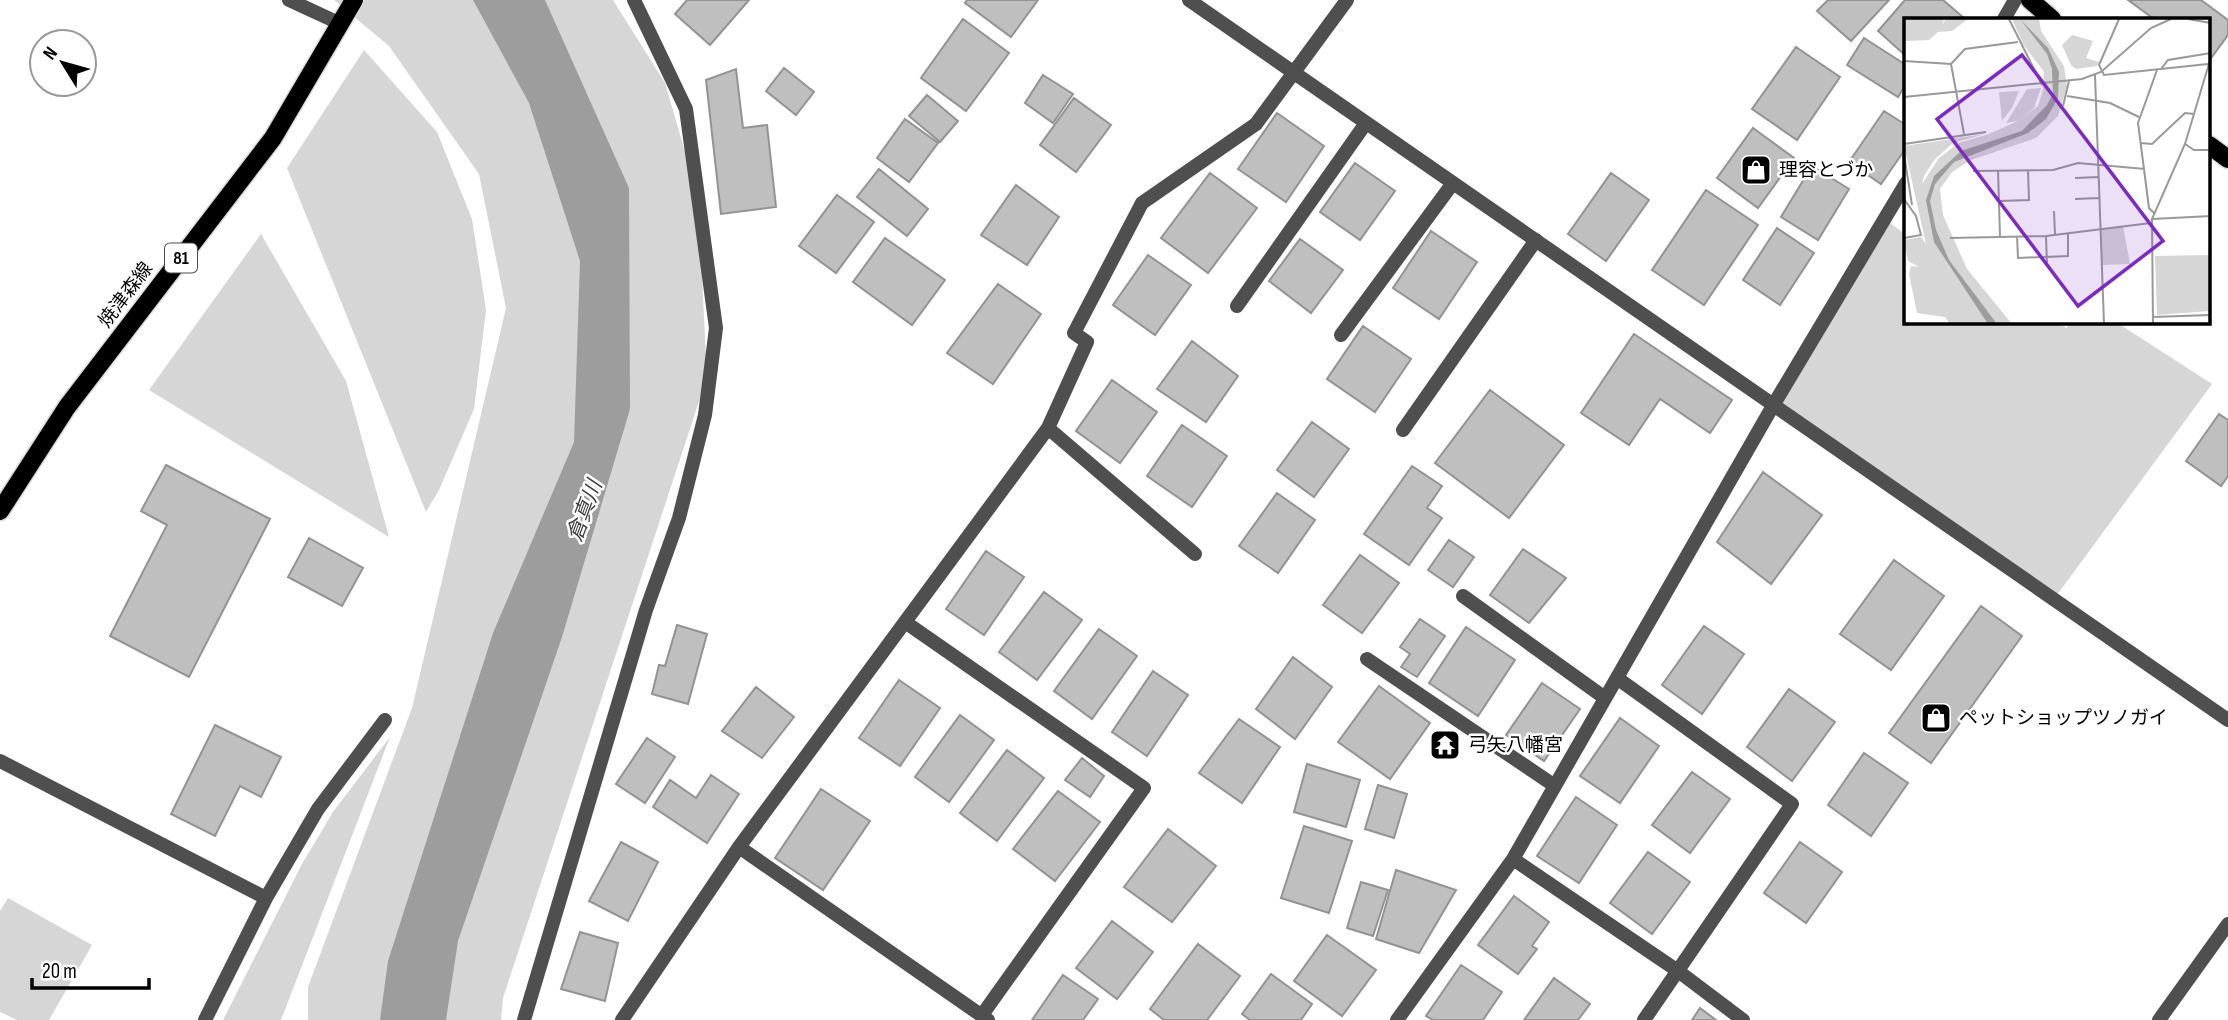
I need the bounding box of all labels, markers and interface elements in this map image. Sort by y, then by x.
inset map [1904,18,2210,324]
north arrow [28,28,98,98]
text: N [38,43,63,65]
shop icon: 理容とづか [1739,153,1773,187]
place label: 理容とづか [1779,159,1873,182]
road number: 81 [165,244,197,272]
street label: 焼津森線 [94,258,158,332]
water label: 倉真川 [562,475,608,545]
shop icon: ペットショップツノガイ [1919,701,1953,735]
place label: ペットショップツノガイ [1959,707,2168,730]
temple icon: 弓矢八幡宮 [1428,728,1462,762]
place label: 弓矢八幡宮 [1468,734,1563,757]
scale bar [32,946,149,990]
text: 20 m [42,959,77,984]

